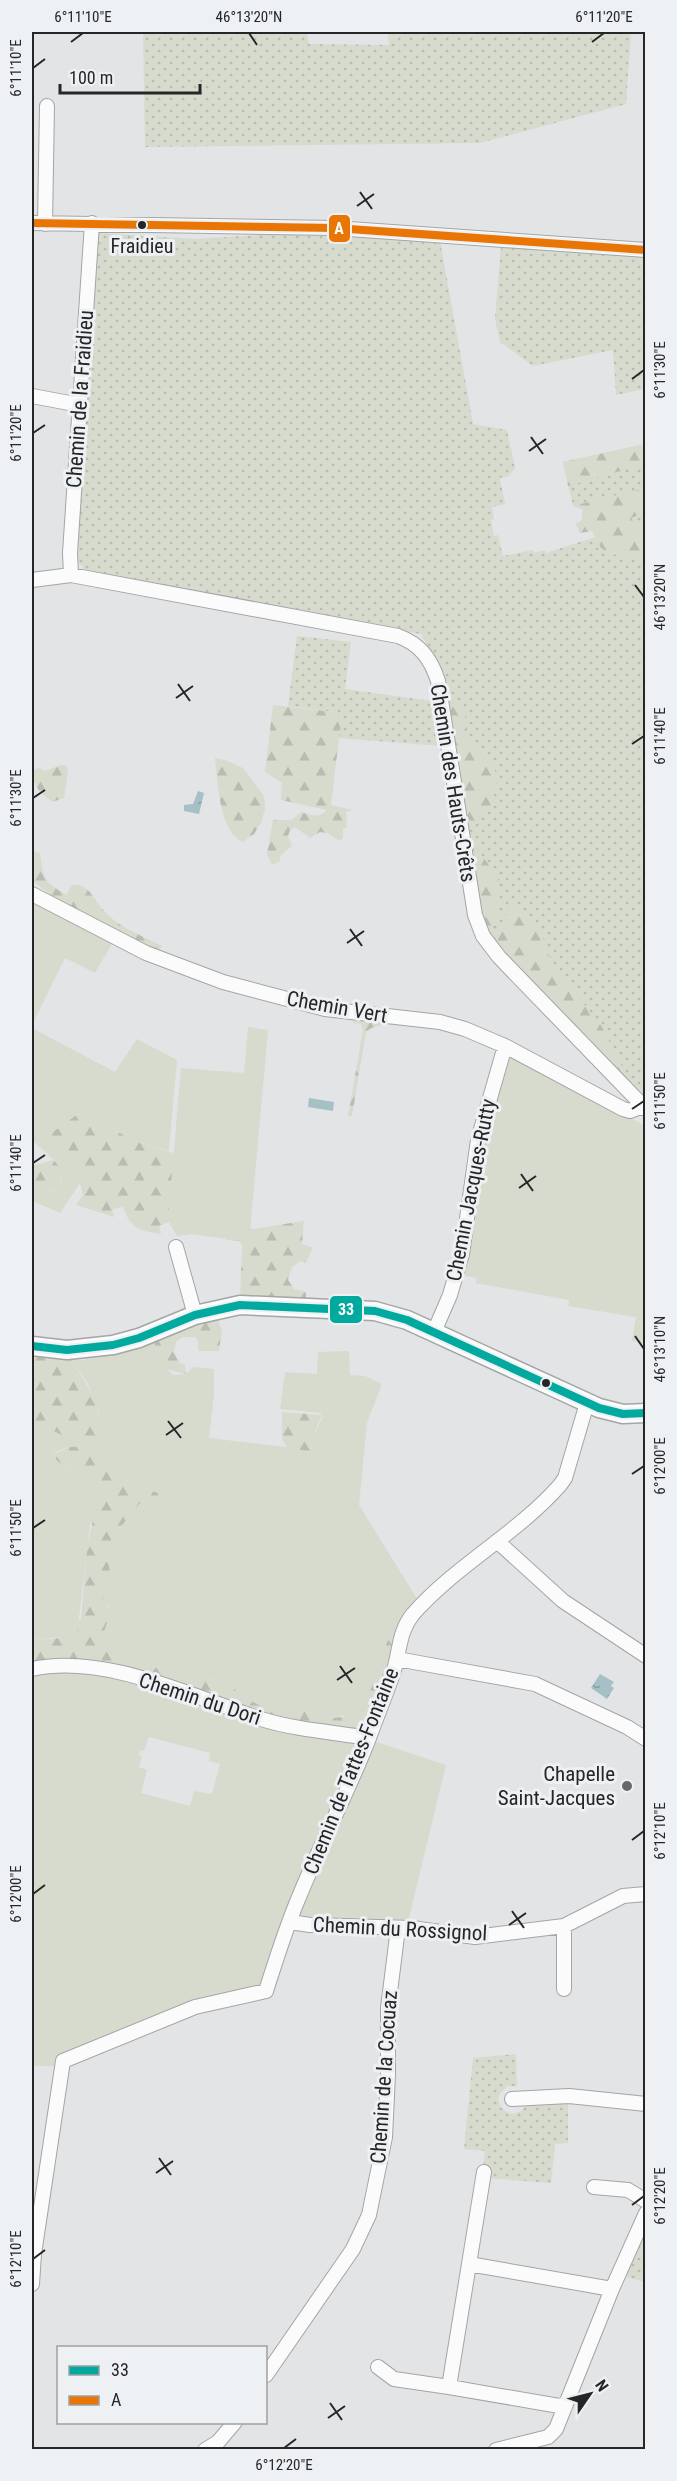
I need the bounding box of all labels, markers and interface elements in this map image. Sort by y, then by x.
text: 6°11'10"E [54,8,112,26]
text: 46°13'20"N [216,8,282,26]
text: 6°11'20"E [575,8,633,26]
text: 6°11'10"E [7,39,25,97]
scale bar [60,57,200,95]
text: 100 m [69,67,113,88]
line badge: A [328,214,351,243]
marker: Fraidieu [136,219,148,231]
text: A [334,219,344,238]
place label: Fraidieu [111,234,173,258]
street label: Chemin de la Fraidieu [62,309,98,489]
text: 6°11'30"E [651,341,669,399]
text: 6°11'20"E [7,404,25,462]
text: 46°13'20"N [651,564,669,630]
street label: Chemin des Hauts-Crêts [425,682,481,884]
text: 6°11'40"E [651,707,669,765]
text: 6°11'30"E [7,769,25,827]
street label: Chemin Vert [285,986,389,1028]
text: 6°11'50"E [651,1072,669,1130]
street label: Chemin Jacques-Rutty [442,1097,500,1283]
text: 6°11'40"E [7,1134,25,1192]
line badge: 33 [329,1295,363,1324]
text: 33 [338,1300,354,1319]
text: 46°13'10"N [651,1316,669,1382]
unlabelled marker [540,1377,552,1389]
text: 6°12'00"E [651,1437,669,1495]
text: 6°11'50"E [7,1499,25,1557]
street label: Chemin de Tattes-Fontaine [299,1664,404,1878]
street label: Chemin du Dori [136,1668,264,1730]
place label: Chapelle Saint-Jacques [498,1762,615,1810]
marker: Chapelle Saint-Jacques [620,1779,634,1793]
text: 6°12'10"E [651,1802,669,1860]
text: 6°12'00"E [7,1865,25,1923]
street label: Chemin du Rossignol [312,1912,488,1946]
street label: Chemin de la Cocuaz [366,1989,402,2165]
text: 6°12'20"E [651,2167,669,2225]
text: 6°12'10"E [7,2230,25,2288]
legend [57,2346,267,2424]
text: 33 [111,2359,129,2380]
north arrow [560,2364,620,2424]
text: N [591,2376,612,2395]
text: A [111,2389,122,2410]
text: 6°12'20"E [255,2456,313,2474]

